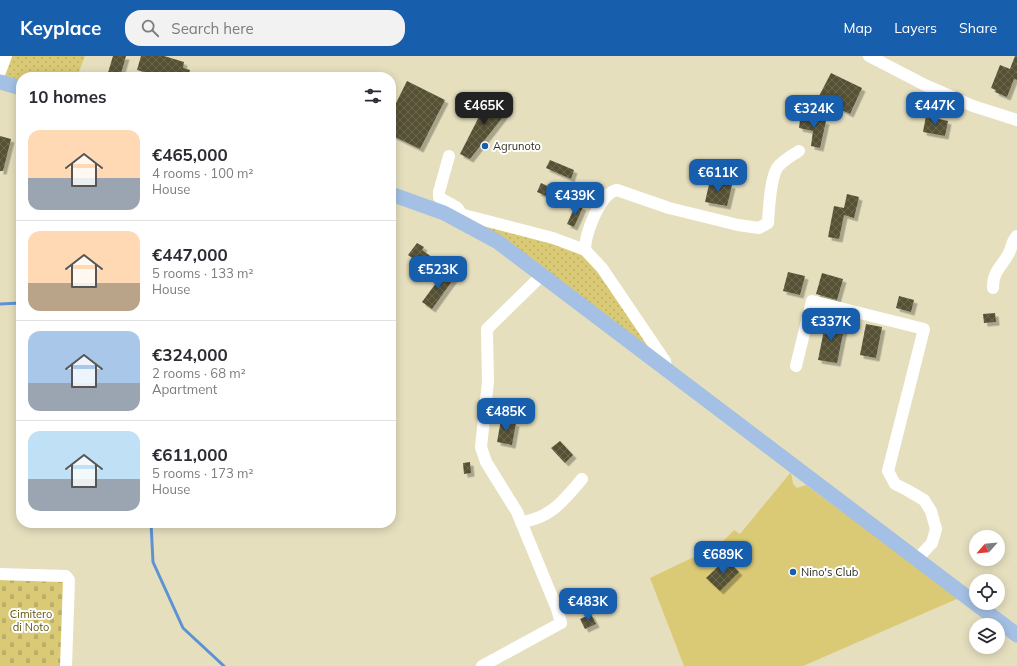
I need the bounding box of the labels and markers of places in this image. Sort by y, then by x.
pin: €465K [456,92,512,126]
pin: €447K [907,92,963,126]
pin: €324K [786,95,842,129]
place label: Agrunoto [493,139,541,153]
marker: Agrunoto [480,141,490,151]
pin: €611K [690,159,746,193]
pin: €439K [547,182,603,216]
pin: €523K [410,256,466,290]
pin: €337K [803,308,859,342]
pin: €485K [478,398,534,432]
pin: €689K [695,541,751,575]
place label: Nino's Club [801,565,859,579]
marker: Nino's Club [788,567,798,577]
pin: €483K [560,588,616,622]

